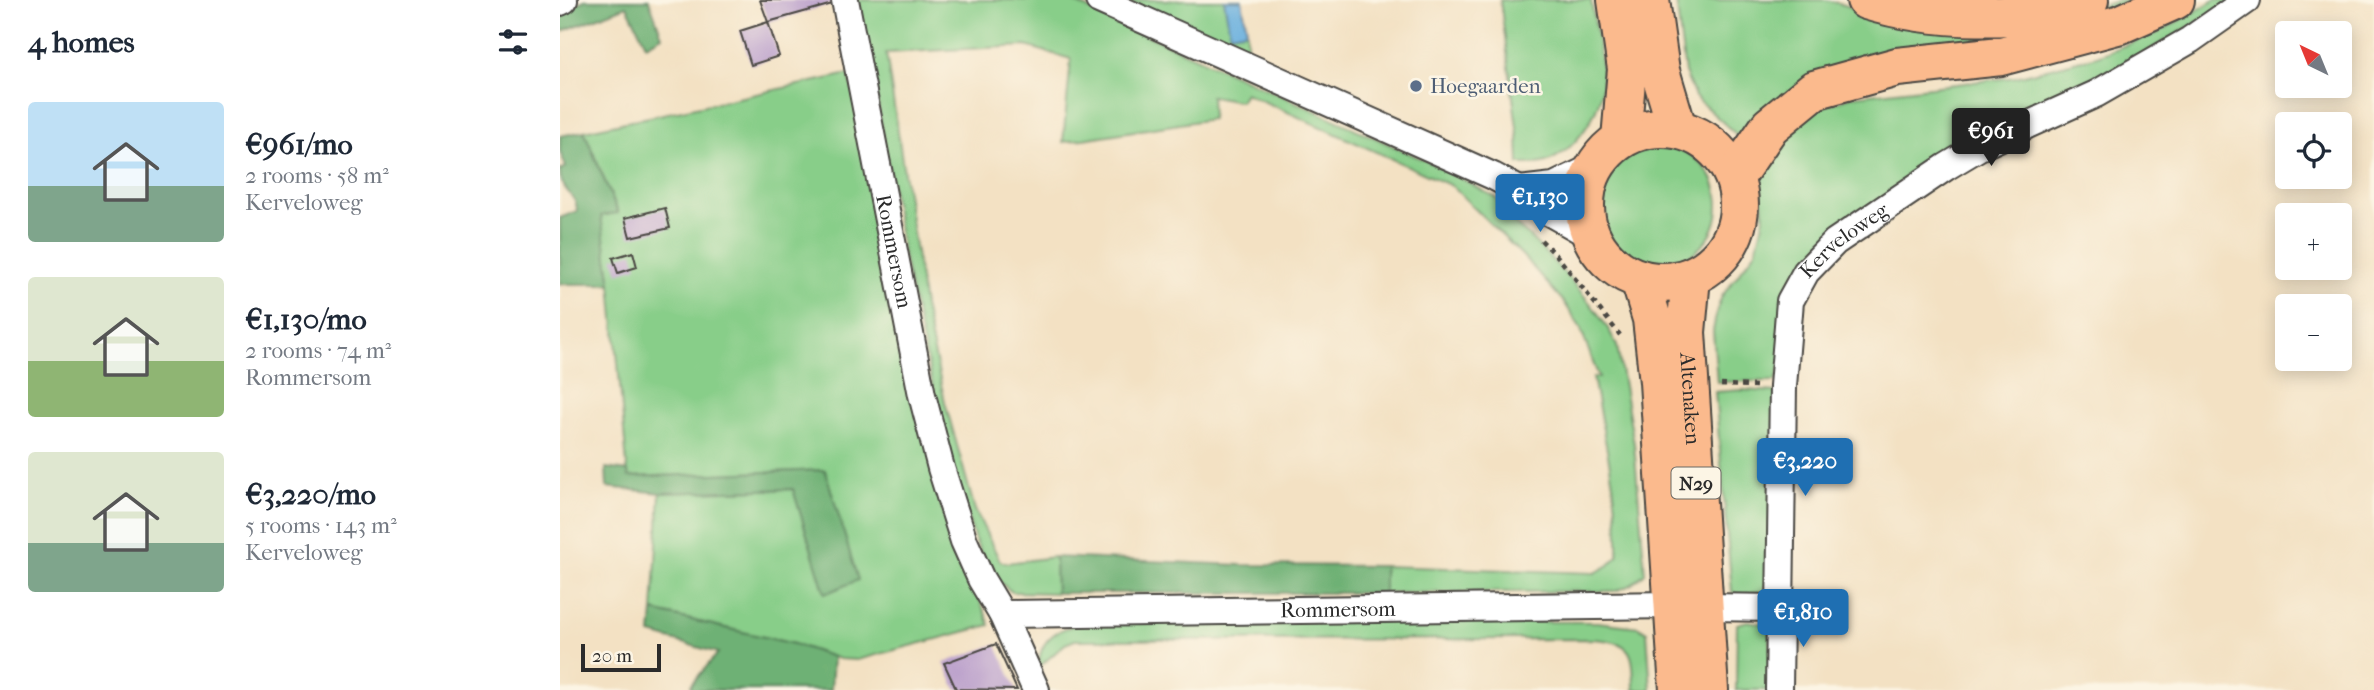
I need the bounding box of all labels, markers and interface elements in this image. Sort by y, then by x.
north arrow [2275,21,2352,98]
map controls [2275,21,2352,371]
icon: filters [494,23,532,61]
text: 4 homes [28,25,135,60]
place label: Hoegaarden [1430,74,1541,98]
marker: Hoegaarden [1408,78,1424,94]
pin: €961 [1950,108,2032,168]
button: locate [2275,112,2352,189]
text: €961 [1968,117,2014,144]
text: €961/mo [245,127,353,162]
icon: home [84,130,168,214]
text: 2 rooms · 58 m² [245,162,389,189]
pin: €1,130 [1483,174,1597,234]
text: €1,130 [1512,183,1568,210]
text: Kerveloweg [245,189,363,216]
street label: Rommersom [871,192,917,311]
street label: Kerveloweg [1795,197,1893,283]
button: + [2275,203,2352,280]
button: − [2275,294,2352,371]
text: €1,130/mo [245,302,367,337]
icon: home [84,305,168,389]
text: 2 rooms · 74 m² [245,337,391,364]
street label: Altenaken [1675,351,1705,445]
text: Rommersom [245,364,371,391]
pin: €3,220 [1748,438,1862,498]
text: €3,220 [1773,447,1837,474]
road number: N29 [1672,468,1720,498]
text: €3,220/mo [245,477,376,512]
icon: home [84,480,168,564]
text: 5 rooms · 143 m² [245,512,397,539]
text: Kerveloweg [245,539,363,566]
pin: €1,810 [1746,590,1860,649]
street label: Rommersom [1280,597,1396,622]
text: €1,810 [1774,598,1832,625]
scale bar [581,641,662,673]
text: 20 m [592,645,632,667]

